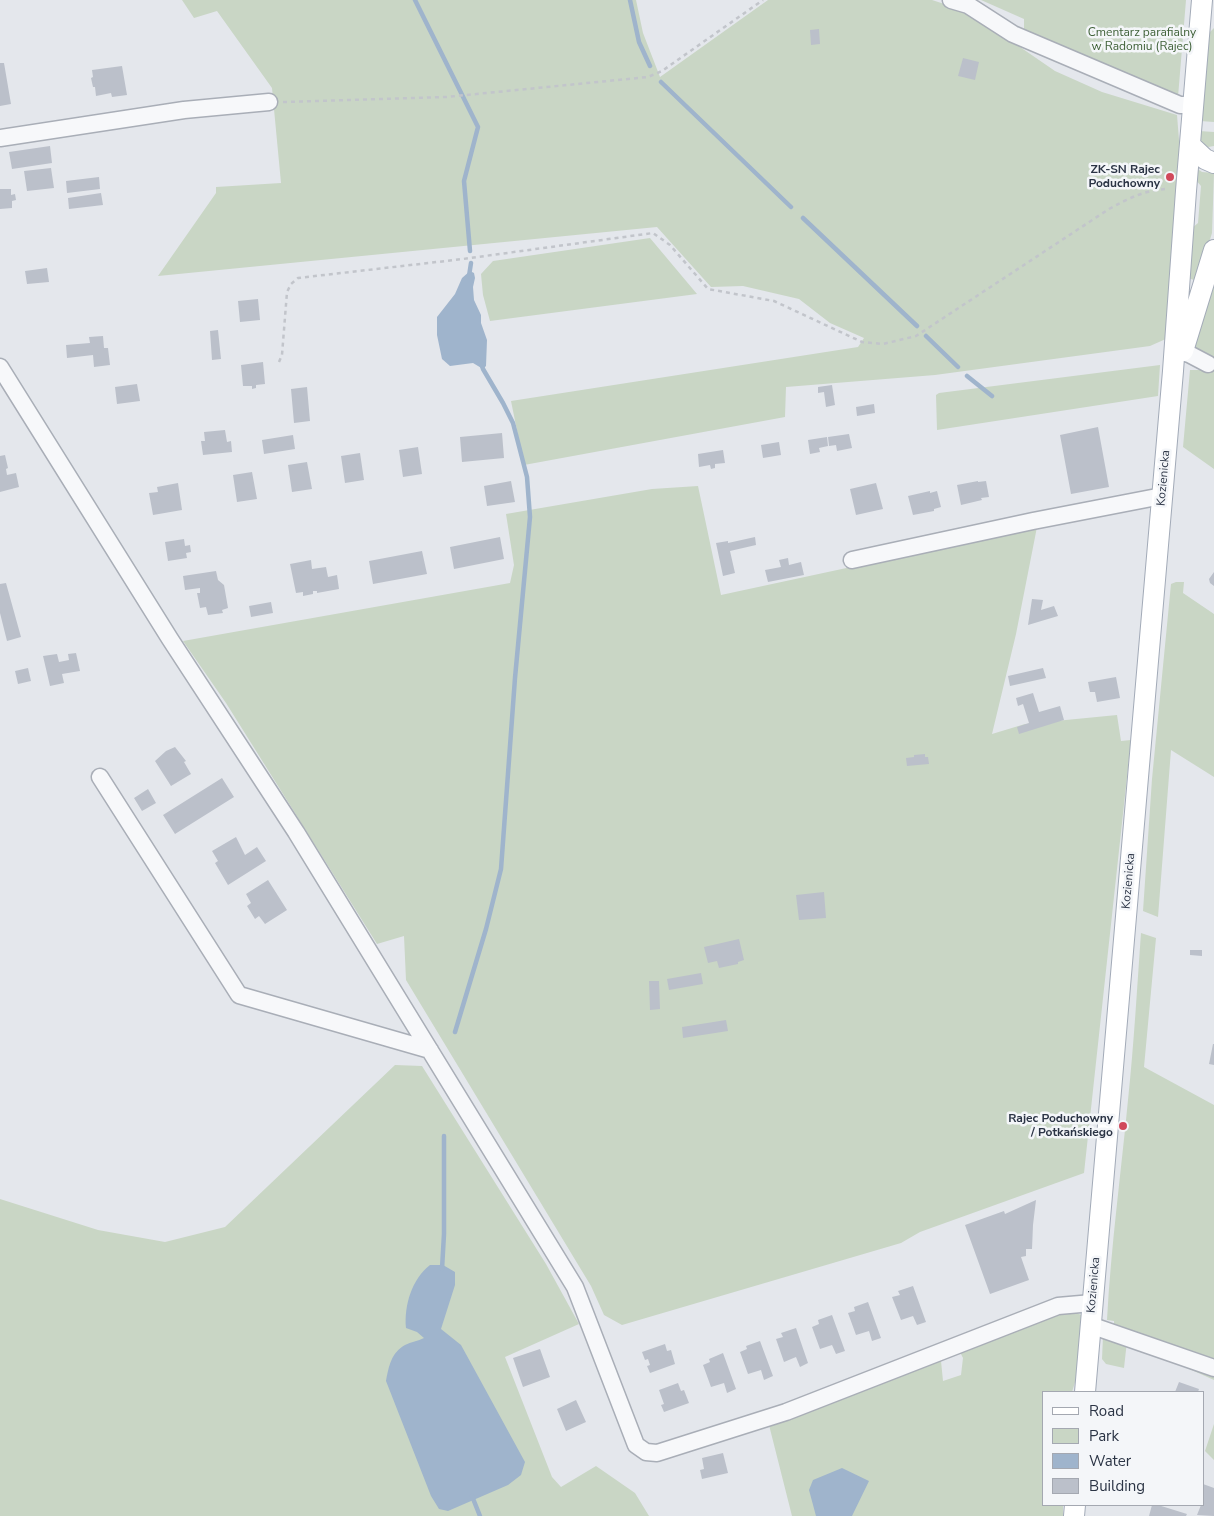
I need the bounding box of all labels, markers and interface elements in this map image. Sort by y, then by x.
park label: Cmentarz parafialny w Radomiu (Rajec) [1088,26,1196,54]
place label: ZK-SN Rajec Poduchowny [1088,163,1160,191]
marker: ZK-SN Rajec Poduchowny [1164,171,1176,183]
street label: Kozienicka [1154,449,1174,507]
street label: Kozienicka [1119,852,1139,910]
place label: Rajec Poduchowny / Potkańskiego [1008,1112,1113,1140]
marker: Rajec Poduchowny / Potkańskiego [1117,1120,1129,1132]
street label: Kozienicka [1084,1256,1104,1314]
legend [1042,1391,1204,1506]
text: Road [1089,1401,1124,1421]
text: Park [1089,1426,1119,1446]
text: Water [1089,1451,1131,1471]
text: Building [1089,1476,1145,1496]

